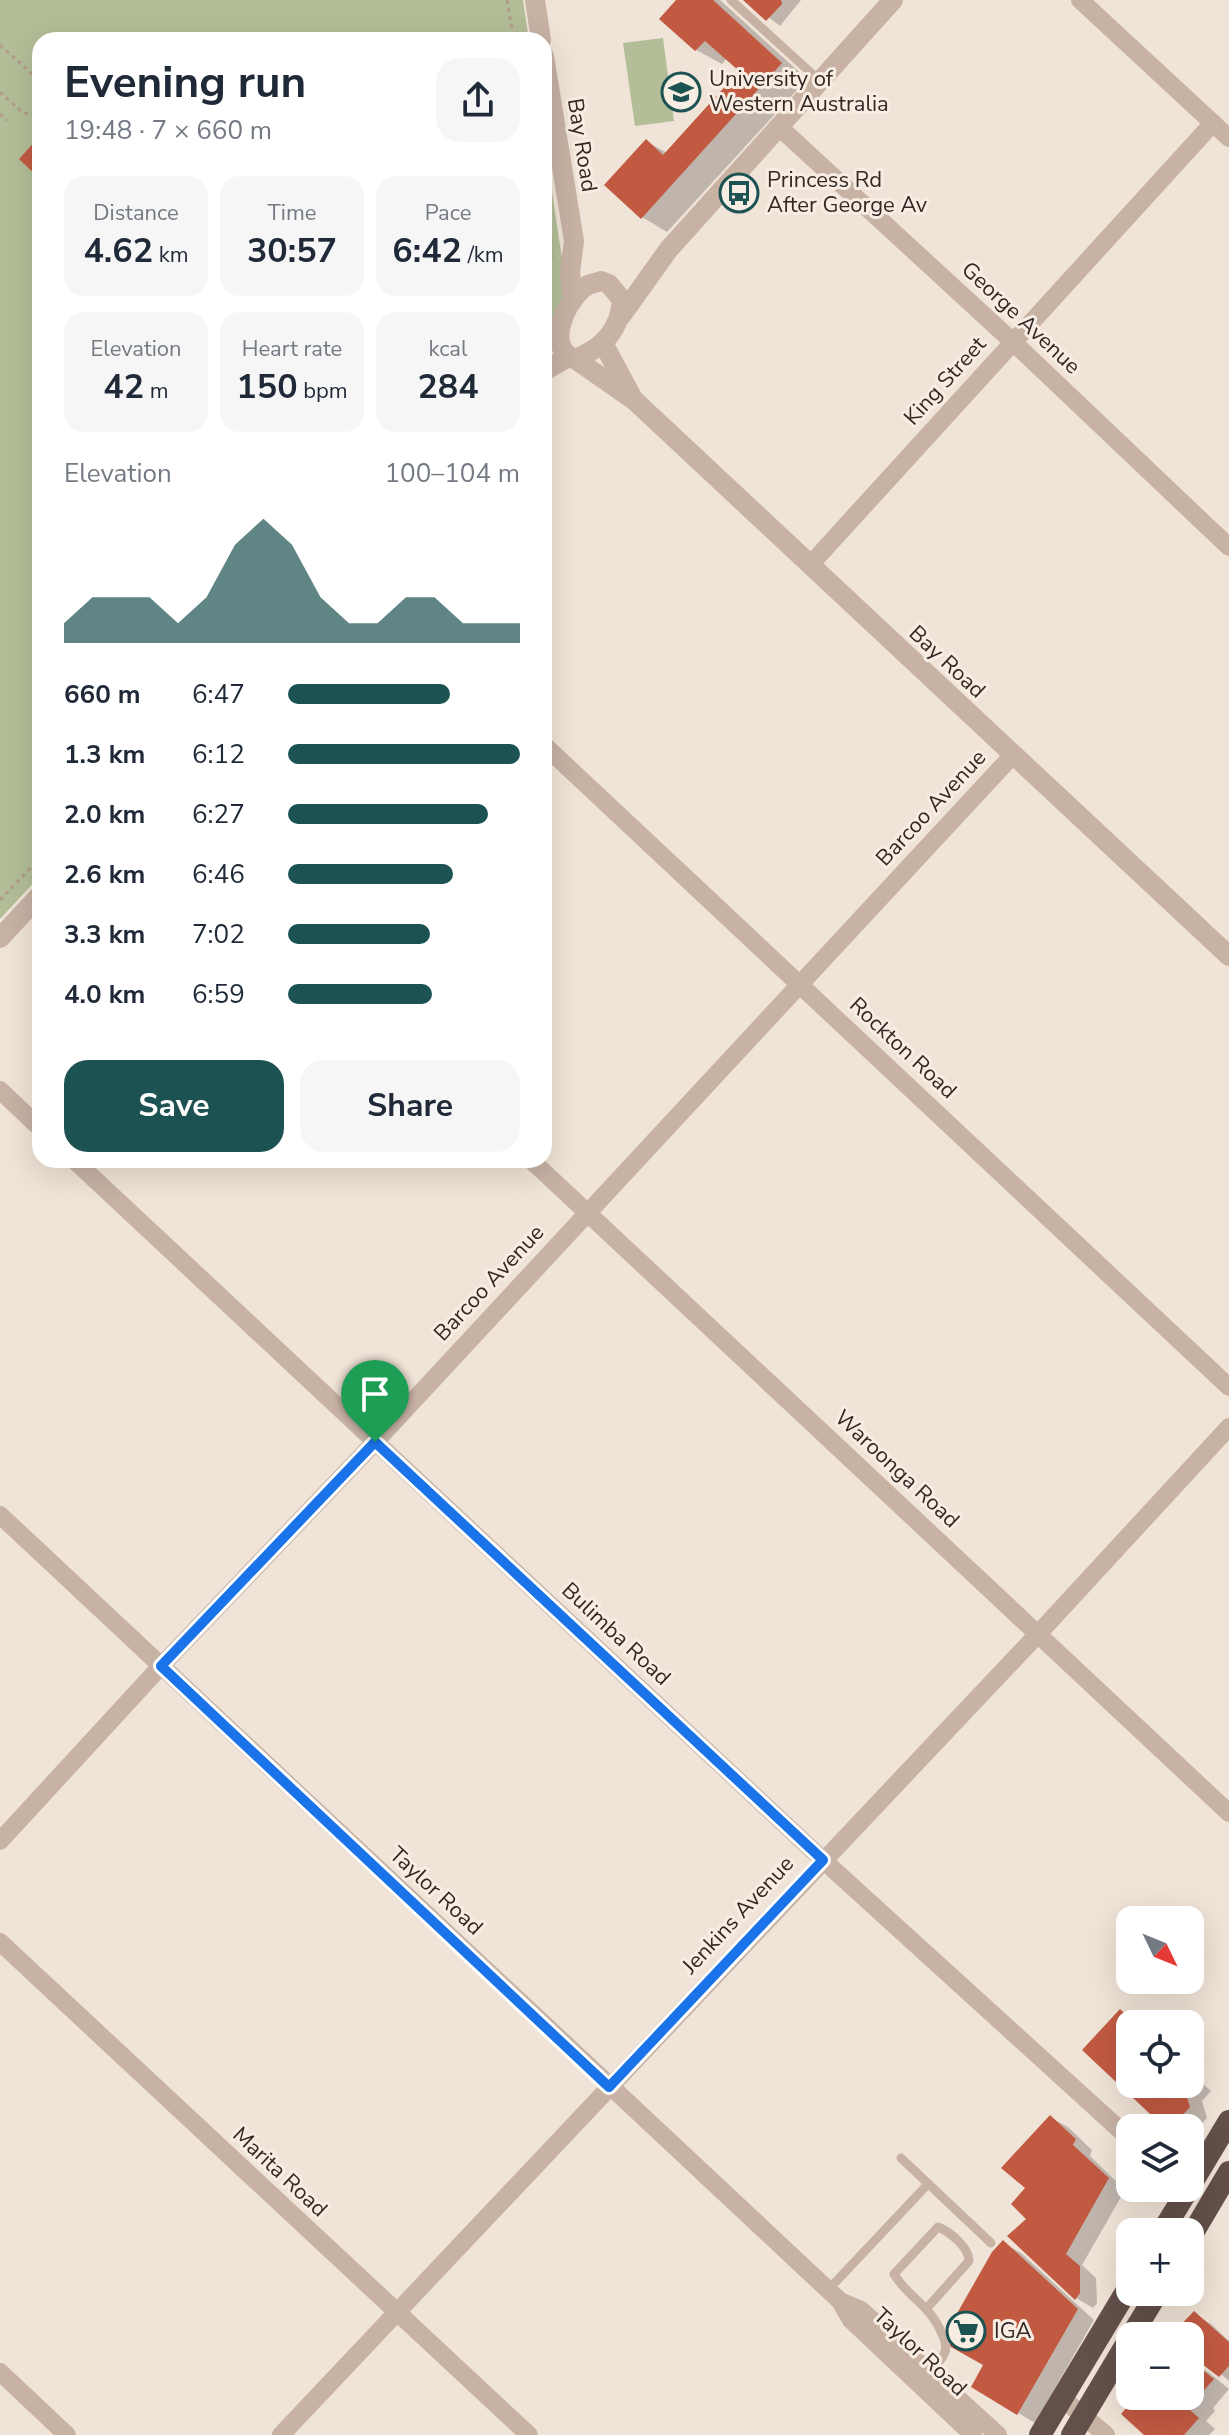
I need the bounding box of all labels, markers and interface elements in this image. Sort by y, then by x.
text: Evening run [64,53,306,113]
button: share [436,58,520,142]
place label: University of Western Australia [709,64,889,119]
school or university icon: University of Western Australia [660,71,702,113]
street label: Bay Road [560,96,604,194]
text: 19:48 · 7 × 660 m [64,113,272,148]
place label: Princess Rd After George Av [767,165,928,220]
bus stop icon: Princess Rd After George Av [718,172,760,214]
text: Distance [93,198,179,228]
text: Time [268,198,316,228]
text: Pace [425,198,471,228]
text: 4.62 [83,228,153,274]
text: 30:57 [247,228,337,274]
text: 6:42 [392,228,462,274]
text: km [153,240,189,270]
text: /km [462,240,504,270]
street label: George Avenue [955,255,1087,381]
street label: King Street [897,330,993,432]
text: Elevation [90,334,182,364]
text: Heart rate [242,334,342,364]
text: kcal [429,334,468,364]
text: 42 [103,364,144,410]
text: 150 [236,364,298,410]
text: 284 [417,364,479,410]
text: m [144,376,169,406]
text: bpm [298,376,348,406]
text: Elevation [64,456,172,491]
text: 100–104 m [384,456,520,491]
street label: Bay Road [902,619,992,705]
text: 660 m [64,677,141,712]
text: 6:47 [192,677,245,712]
text: 1.3 km [64,737,145,772]
text: 6:12 [192,737,245,772]
street label: Barcoo Avenue [869,743,993,873]
text: 2.0 km [64,797,145,832]
text: 6:27 [192,797,245,832]
text: 2.6 km [64,857,145,892]
text: 6:46 [192,857,245,892]
text: 3.3 km [64,917,145,952]
text: 7:02 [192,917,245,952]
text: 4.0 km [64,977,145,1012]
text: 6:59 [192,977,245,1012]
street label: Rockton Road [843,990,963,1106]
button: Save [64,1060,284,1152]
button: Share [300,1060,520,1152]
street label: Barcoo Avenue [427,1218,551,1348]
pin [341,1360,409,1442]
icon: arrive [353,1372,397,1416]
street label: Waroonga Road [828,1403,966,1535]
street label: Bulimba Road [555,1576,677,1692]
street label: Taylor Road [383,1840,489,1942]
street label: Jenkins Avenue [675,1850,800,1981]
north arrow [1116,1906,1204,1994]
map controls [1116,1906,1204,2410]
button: locate [1116,2010,1204,2098]
button: layers [1116,2114,1204,2202]
street label: Marita Road [226,2120,334,2224]
button: + [1116,2218,1204,2306]
street label: Taylor Road [867,2301,973,2403]
supermarket icon: IGA [945,2310,987,2352]
place label: IGA [994,2316,1032,2346]
button: − [1116,2322,1204,2410]

